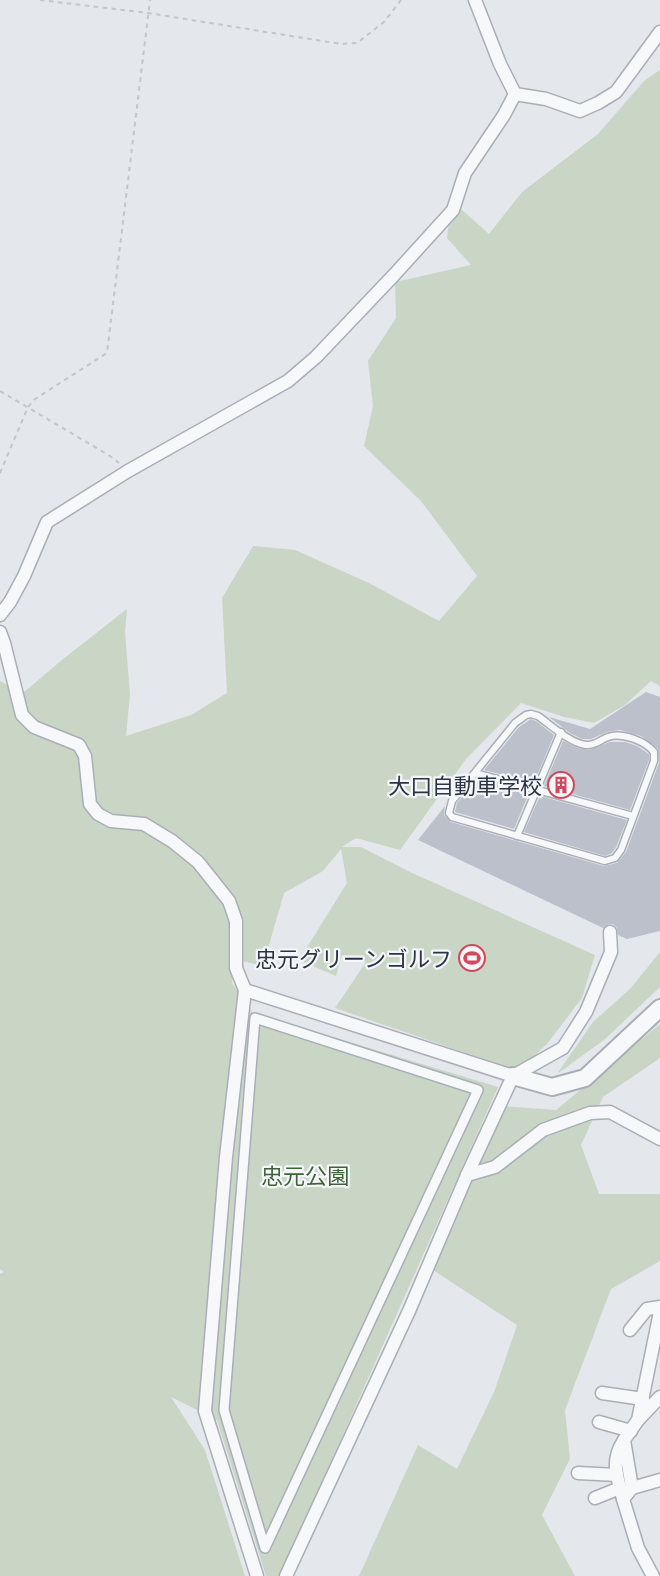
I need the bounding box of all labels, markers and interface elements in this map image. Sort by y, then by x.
building icon: 大口自動車学校 [546,770,576,800]
place label: 大口自動車学校 [388,772,542,799]
sports icon: 忠元グリーンゴルフ [457,943,487,973]
place label: 忠元グリーンゴルフ [255,945,452,972]
park label: 忠元公園 [261,1162,349,1189]

